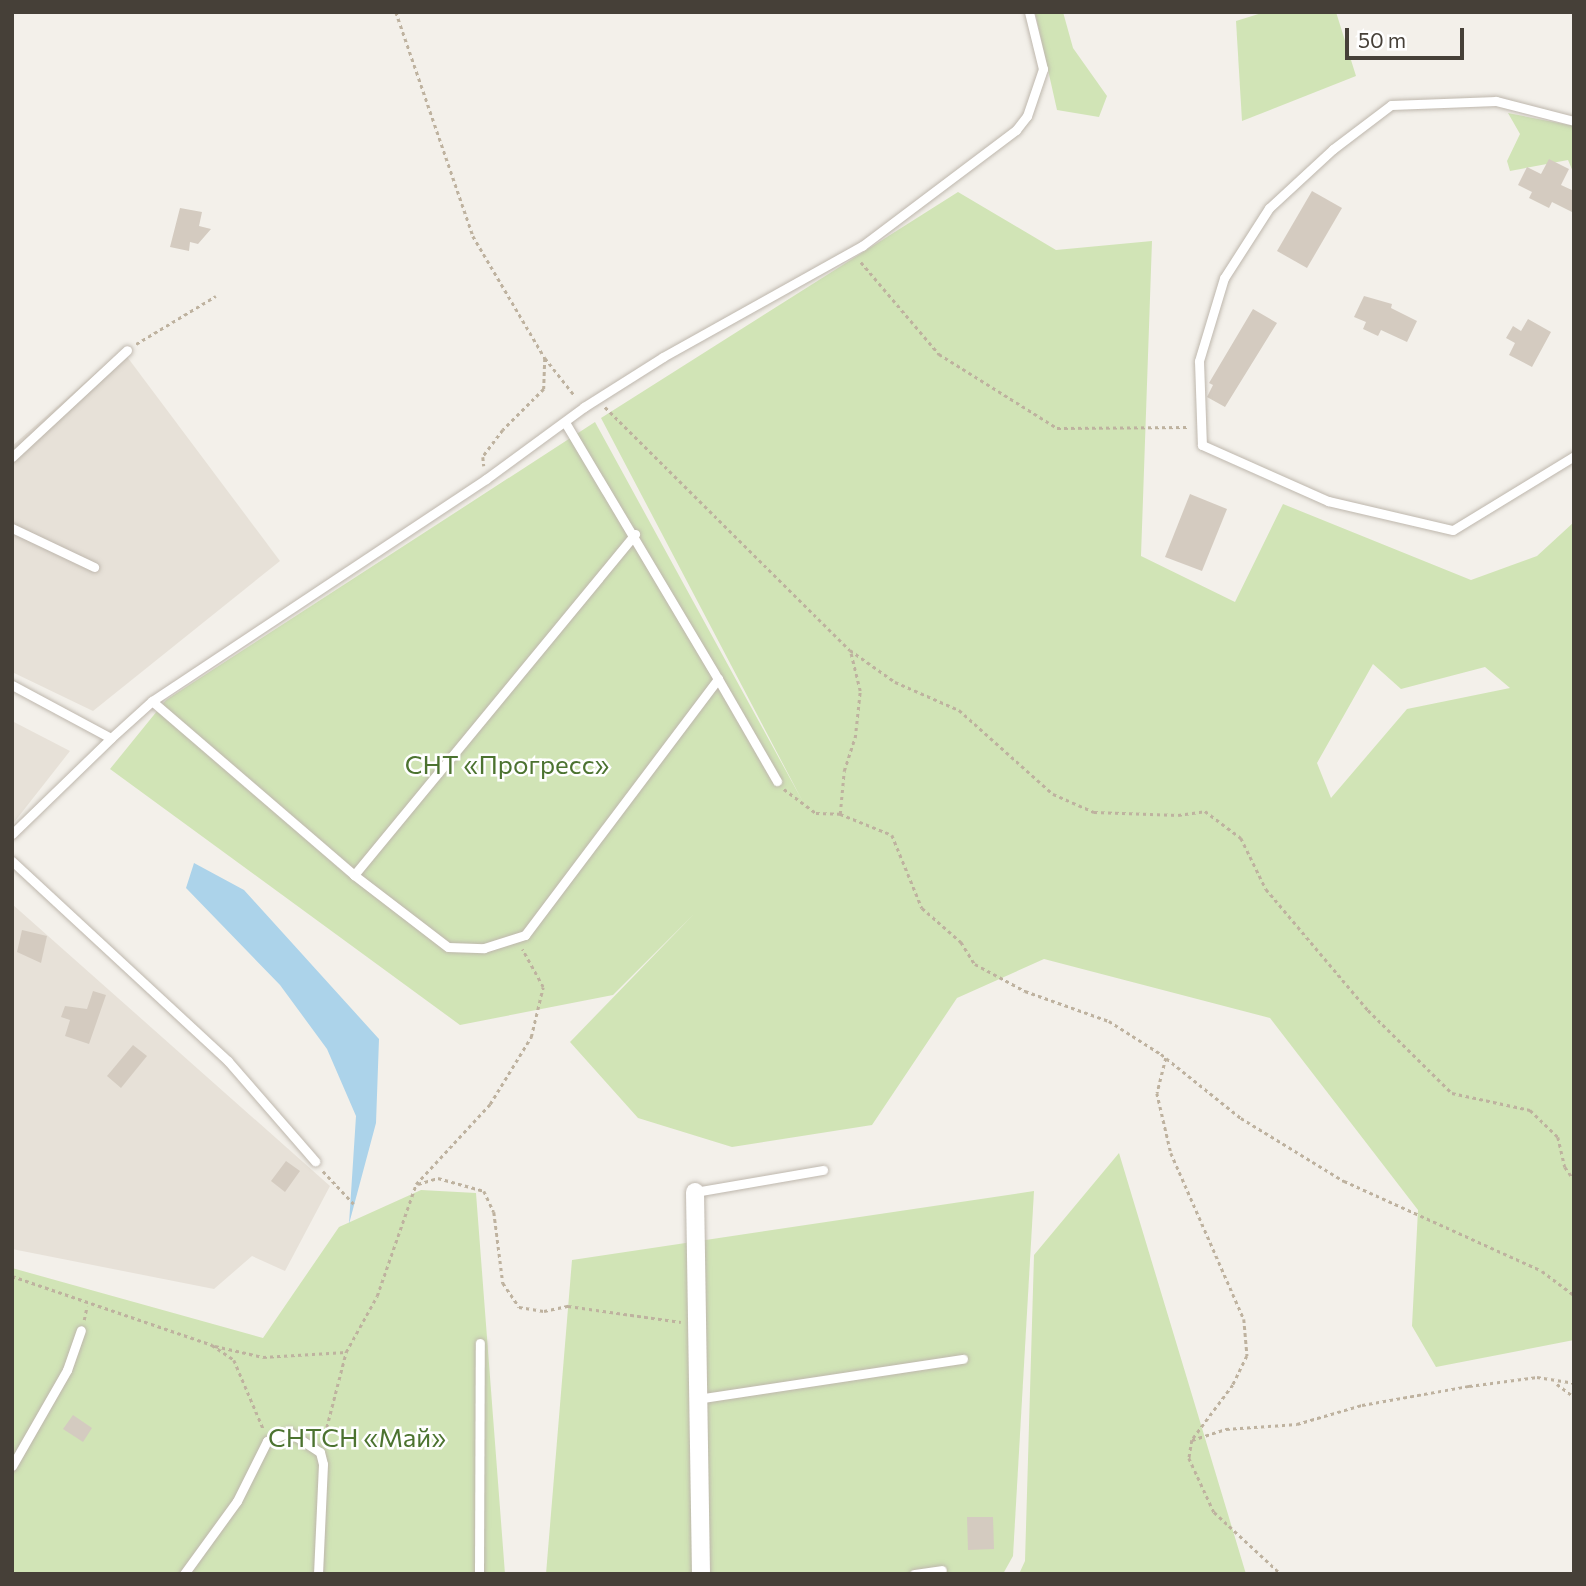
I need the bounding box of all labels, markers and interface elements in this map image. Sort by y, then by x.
scale bar [1348,14,1467,58]
text: 50 m [1358,27,1406,52]
park label: СНТ «Прогресс» [405,748,609,780]
park label: СНТСН «Май» [268,1421,446,1453]

